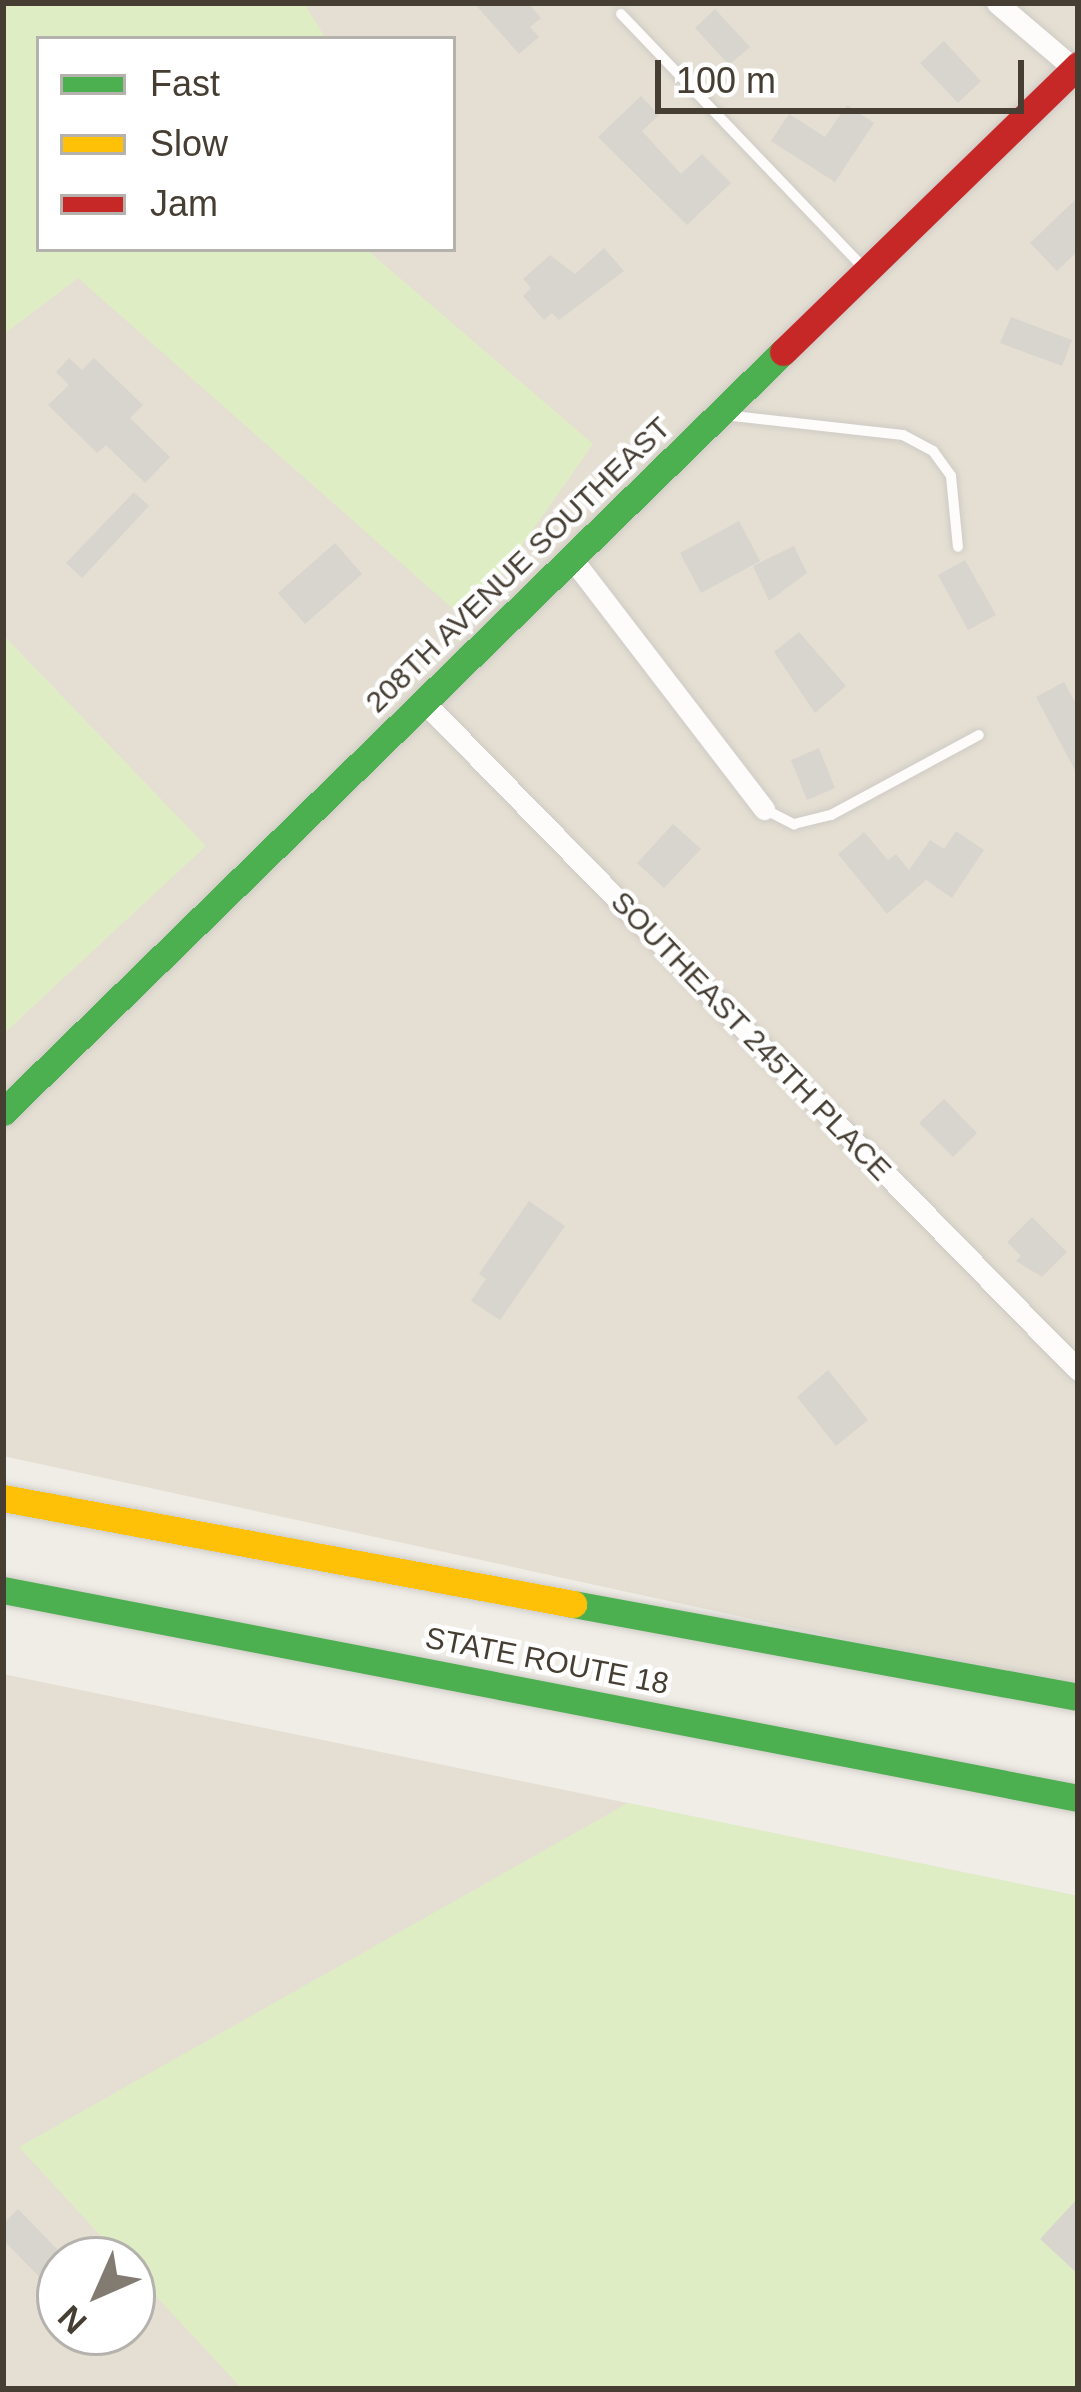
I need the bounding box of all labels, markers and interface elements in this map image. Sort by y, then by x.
legend [36,36,456,252]
scale bar [661,36,1030,110]
text: 100 m [676,60,776,101]
text: Fast [150,63,220,104]
text: Slow [150,123,228,164]
text: Jam [150,183,218,224]
street label: 208TH AVENUE SOUTHEAST [358,409,678,721]
street label: SOUTHEAST 245TH PLACE [603,884,899,1188]
street label: STATE ROUTE 18 [422,1620,672,1702]
north arrow [36,2236,156,2356]
text: N [51,2298,94,2341]

